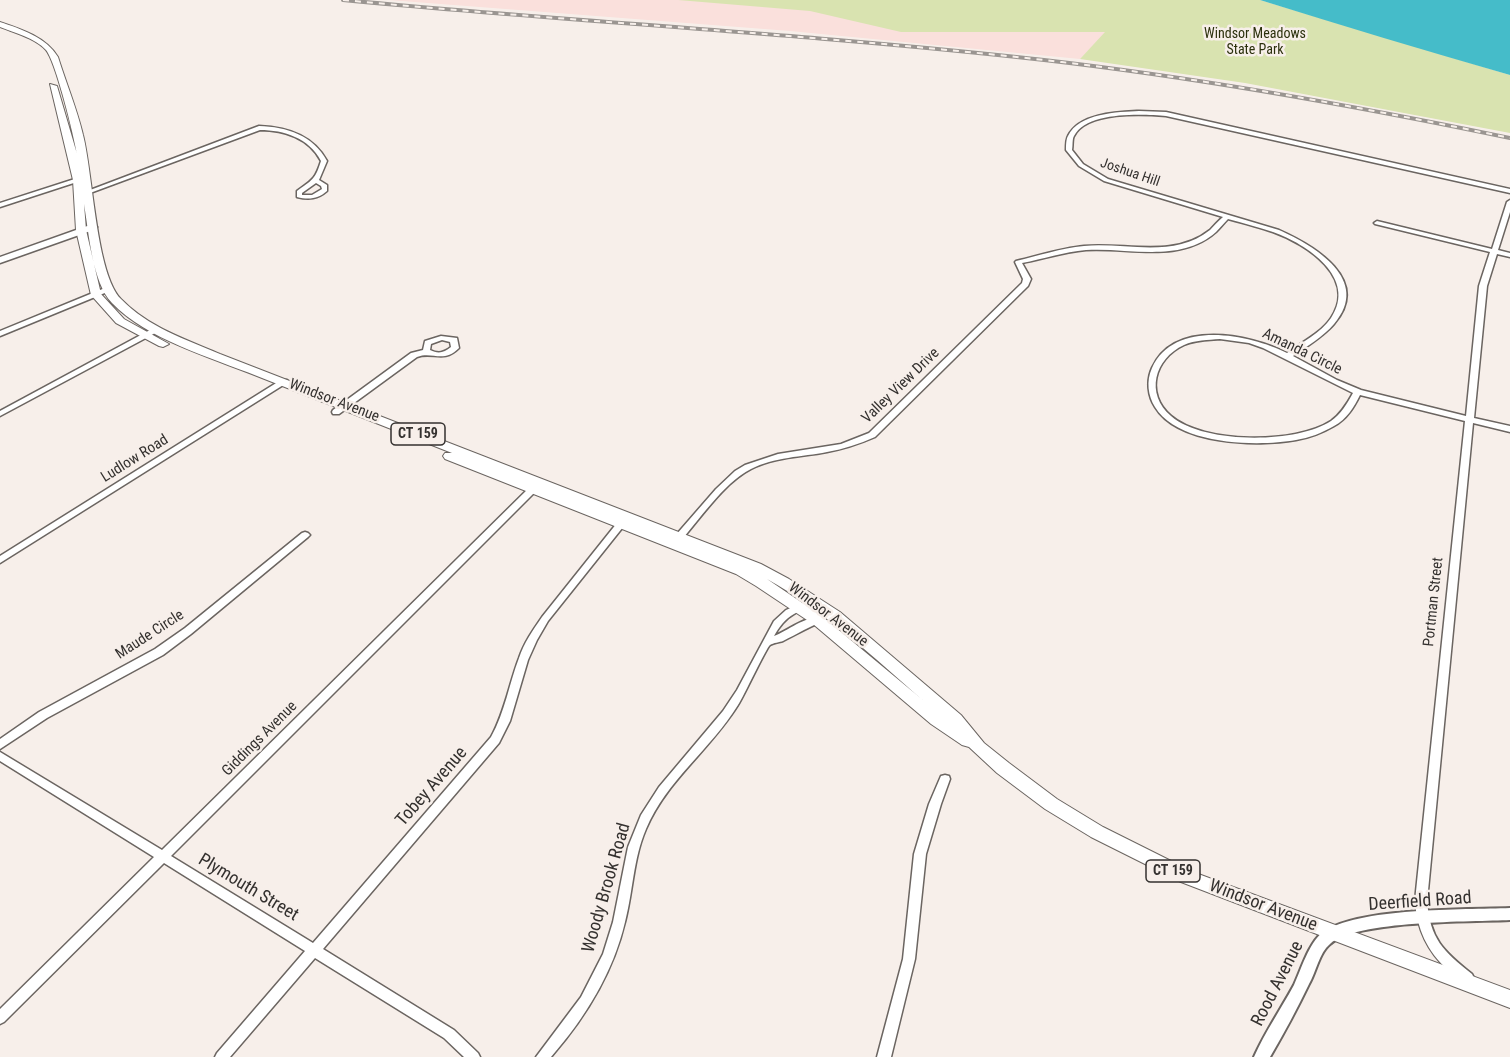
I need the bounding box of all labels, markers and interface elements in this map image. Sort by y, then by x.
park label: Windsor Meadows State Park [1204,26,1306,58]
street label: Joshua Hill [1098,155,1162,191]
street label: Amanda Circle [1259,325,1345,379]
street label: Valley View Drive [859,345,943,427]
street label: Windsor Avenue [286,376,382,426]
road number: CT 159 [391,423,445,445]
street label: Ludlow Road [98,431,172,487]
street label: Portman Street [1420,557,1448,647]
street label: Windsor Avenue [785,579,871,651]
street label: Maude Circle [113,606,187,664]
street label: Giddings Avenue [219,698,301,780]
street label: Tobey Avenue [392,743,472,831]
street label: Woody Brook Road [578,821,636,955]
street label: Plymouth Street [194,850,302,926]
road number: CT 159 [1146,860,1200,882]
street label: Windsor Avenue [1206,875,1320,937]
street label: Deerfield Road [1368,888,1472,916]
street label: Rood Avenue [1247,938,1309,1030]

